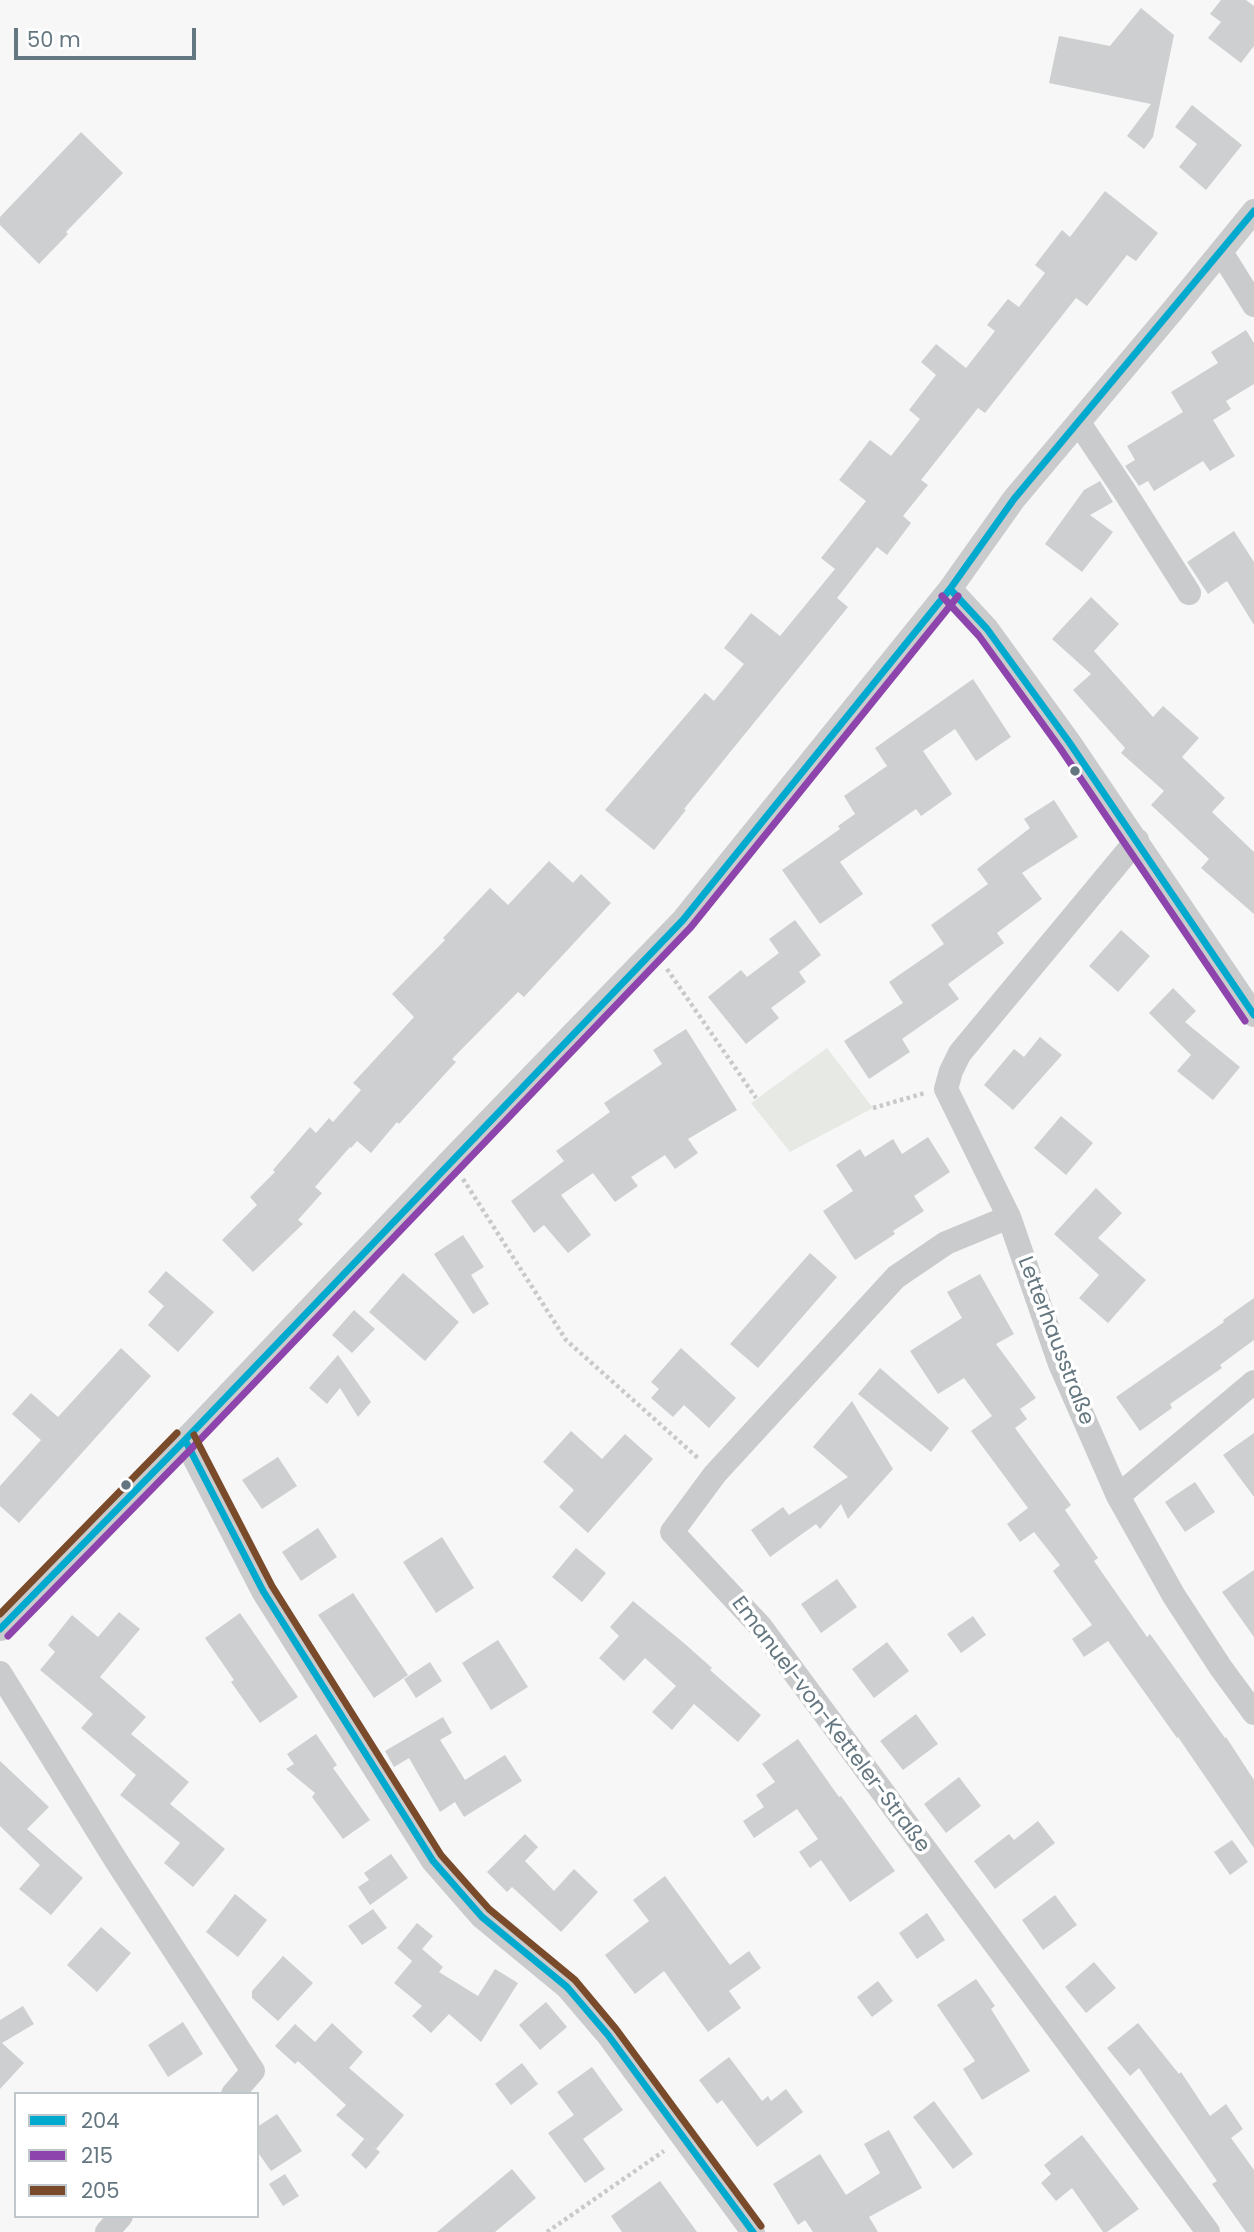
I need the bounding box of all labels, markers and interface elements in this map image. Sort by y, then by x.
scale bar [18,14,200,58]
text: 50 m [27,25,81,54]
unlabelled marker [1068,764,1082,778]
street label: Letterhausstraße [1011,1253,1099,1429]
unlabelled marker [119,1478,133,1492]
street label: Emanuel-von-Ketteler-Straße [725,1592,935,1858]
legend [14,2092,259,2218]
text: 204 [81,2106,119,2135]
text: 215 [81,2141,113,2170]
text: 205 [81,2176,119,2205]

